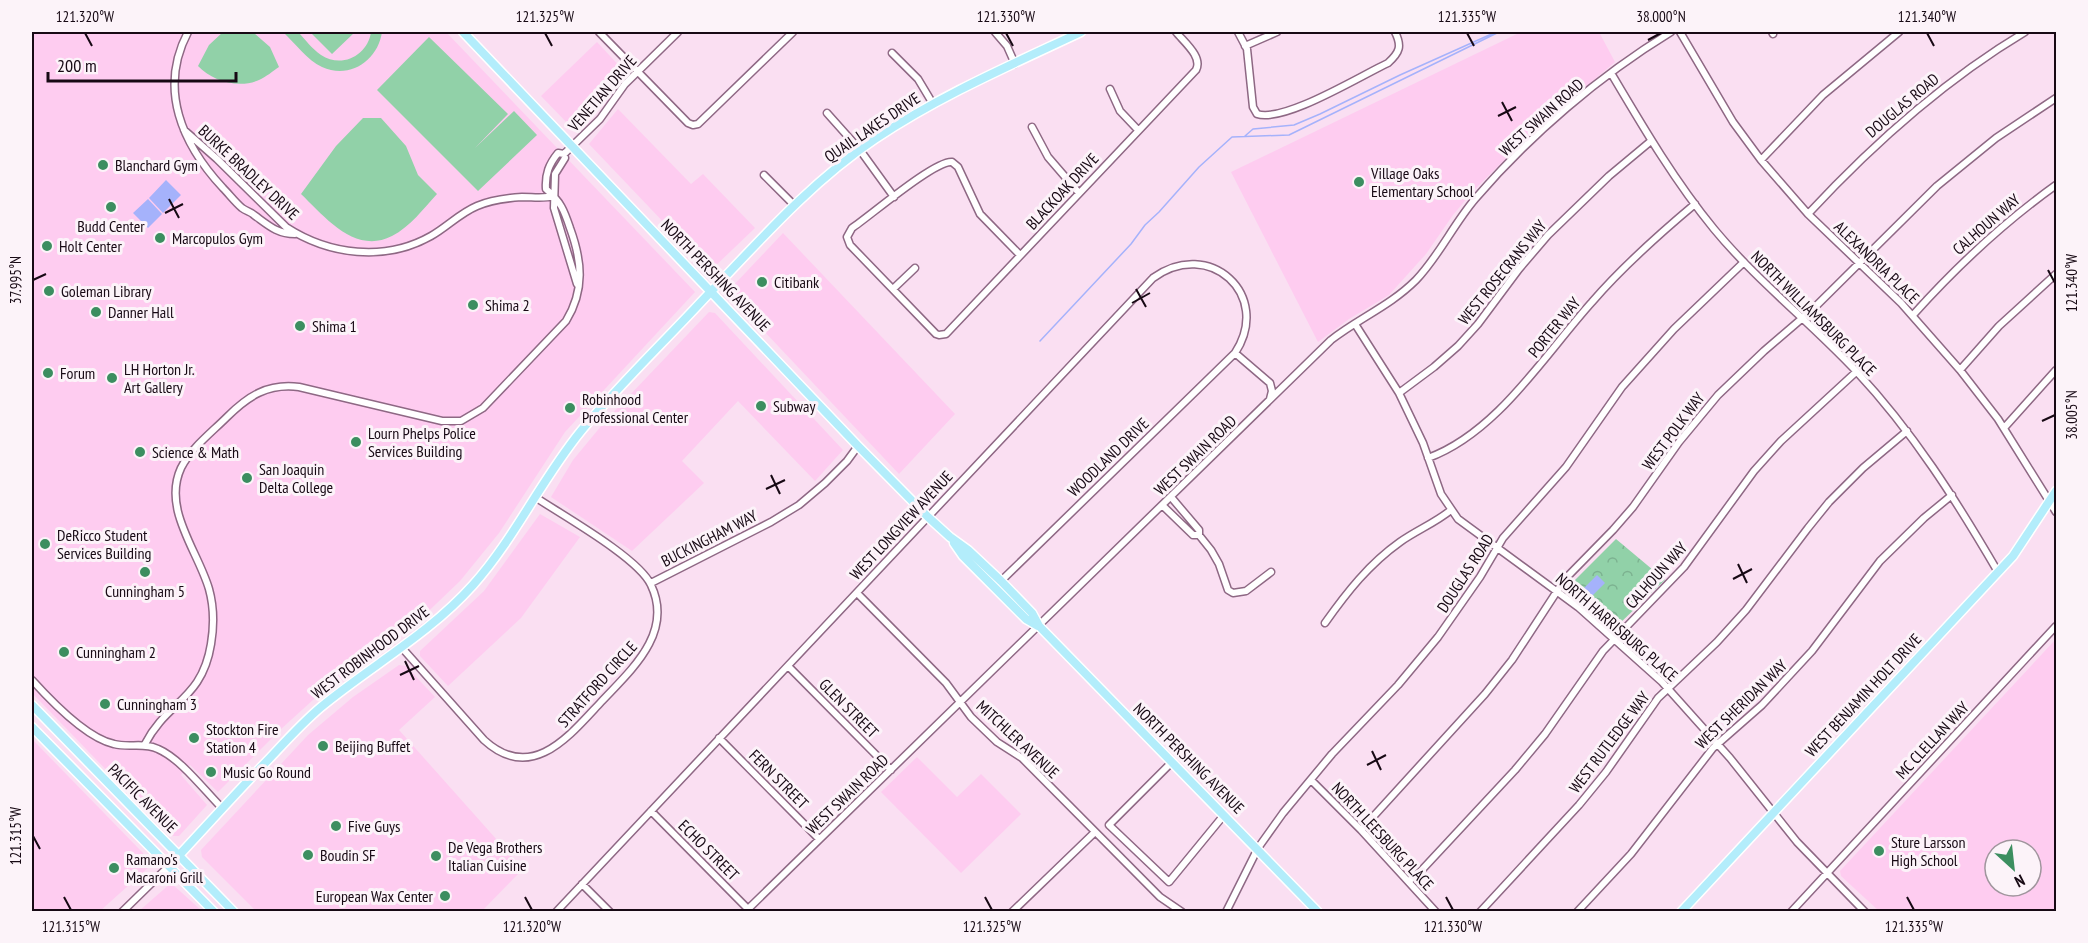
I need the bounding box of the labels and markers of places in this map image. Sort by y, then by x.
place label: Blanchard Gym [115,155,198,175]
marker: Blanchard Gym [96,158,110,172]
place label: Village Oaks Elementary School [1370,163,1474,201]
marker: Village Oaks Elementary School [1352,175,1366,189]
marker: Budd Center [104,200,118,214]
place label: Budd Center [77,216,145,236]
place label: Marcopulos Gym [172,228,263,248]
marker: Marcopulos Gym [153,231,167,245]
place label: Holt Center [59,236,122,256]
marker: Holt Center [40,239,54,253]
place label: Citibank [774,272,820,292]
marker: Citibank [755,275,769,289]
place label: Goleman Library [61,281,152,301]
marker: Goleman Library [42,284,56,298]
place label: Shima 2 [485,295,530,315]
marker: Shima 2 [466,298,480,312]
place label: Danner Hall [108,302,174,322]
marker: Danner Hall [89,305,103,319]
place label: Shima 1 [312,316,357,336]
marker: Shima 1 [293,319,307,333]
place label: LH Horton Jr. Art Gallery [124,359,195,397]
place label: Forum [60,363,95,383]
marker: Forum [41,366,55,380]
marker: LH Horton Jr. Art Gallery [105,371,119,385]
place label: Robinhood Professional Center [582,389,689,427]
place label: Subway [773,396,815,416]
marker: Subway [754,399,768,413]
marker: Robinhood Professional Center [563,401,577,415]
place label: Lourn Phelps Police Services Building [368,423,476,461]
marker: Lourn Phelps Police Services Building [349,435,363,449]
place label: Science & Math [152,442,239,462]
marker: Science & Math [133,445,147,459]
place label: San Joaquin Delta College [259,459,333,497]
marker: San Joaquin Delta College [240,471,254,485]
place label: DeRicco Student Services Building [57,525,151,563]
marker: DeRicco Student Services Building [38,537,52,551]
marker: Cunningham 5 [138,565,152,579]
place label: Cunningham 5 [105,581,185,601]
place label: Cunningham 2 [76,642,156,662]
marker: Cunningham 2 [57,645,71,659]
place label: Cunningham 3 [117,694,197,714]
marker: Cunningham 3 [98,697,112,711]
place label: Stockton Fire Station 4 [206,719,279,757]
marker: Stockton Fire Station 4 [187,731,201,745]
place label: Beijing Buffet [335,736,411,756]
marker: Beijing Buffet [316,739,330,753]
place label: Music Go Round [223,762,311,782]
marker: Music Go Round [204,765,218,779]
place label: Five Guys [348,816,401,836]
marker: Five Guys [329,819,343,833]
place label: Sture Larsson High School [1891,832,1966,870]
place label: De Vega Brothers Italian Cuisine [448,837,543,875]
marker: Sture Larsson High School [1872,844,1886,858]
place label: Boudin SF [320,845,376,865]
marker: Boudin SF [301,848,315,862]
place label: Ramano's Macaroni Grill [126,849,203,887]
marker: De Vega Brothers Italian Cuisine [429,849,443,863]
marker: Ramano's Macaroni Grill [107,861,121,875]
place label: European Wax Center [316,886,434,906]
marker: European Wax Center [438,889,452,903]

